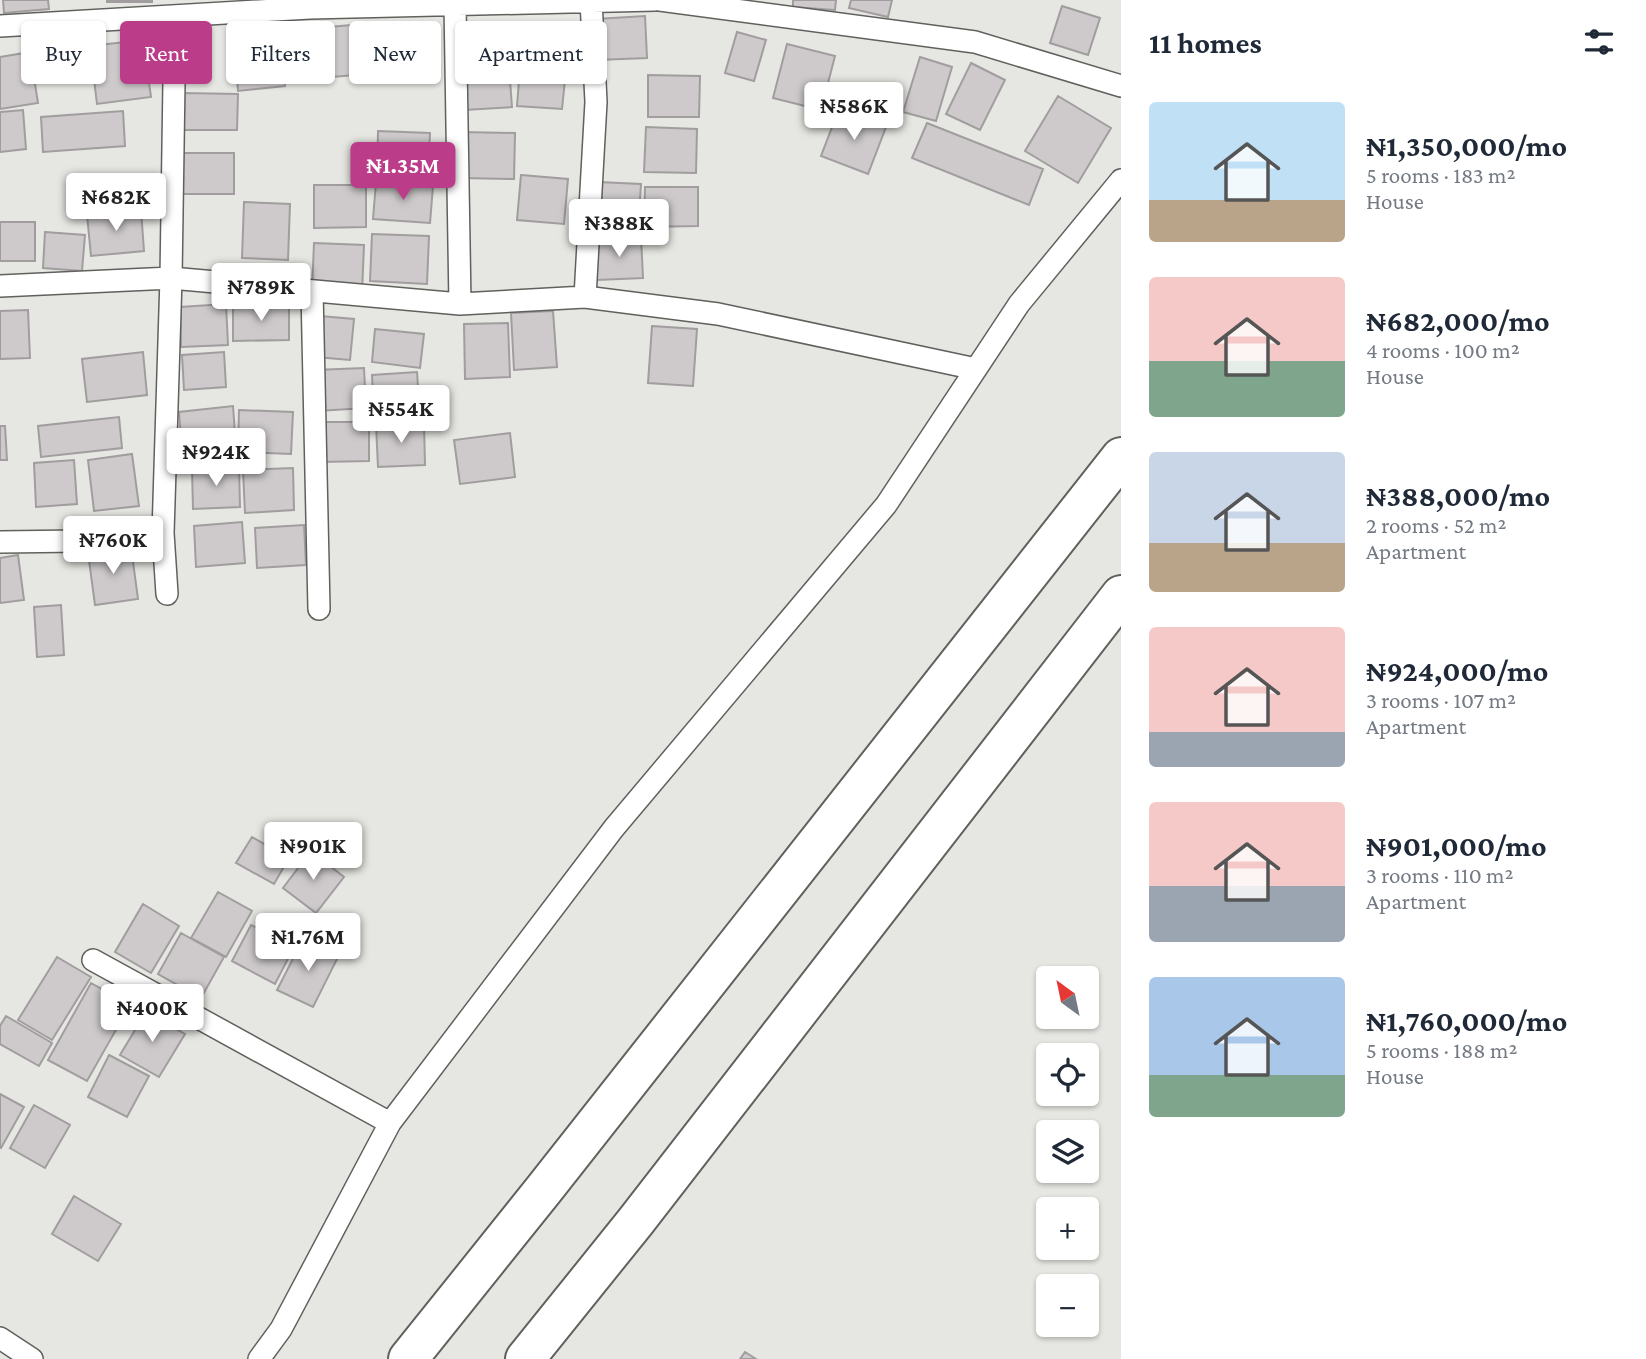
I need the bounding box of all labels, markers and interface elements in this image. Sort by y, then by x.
chip: Buy [21,21,106,84]
chip: Rent [120,21,212,84]
chip: Filters [226,21,335,84]
chip: New [349,21,441,84]
chip: Apartment [455,21,607,84]
icon: filters [1580,23,1618,61]
text: 11 homes [1149,26,1262,59]
pin: ₦586K [805,82,903,142]
text: ₦586K [820,92,888,118]
text: ₦1,350,000/mo [1366,129,1567,162]
icon: home [1205,130,1289,214]
pin: ₦1.35M [346,142,460,202]
text: ₦1.35M [366,152,440,178]
text: 5 rooms · 183 m² [1366,162,1516,188]
pin: ₦682K [67,174,165,233]
text: ₦682K [82,183,150,209]
text: House [1366,188,1424,214]
pin: ₦388K [570,200,668,259]
text: ₦388K [585,209,653,235]
pin: ₦789K [212,264,310,323]
text: ₦789K [227,273,295,299]
text: ₦682,000/mo [1366,304,1550,337]
icon: home [1205,305,1289,389]
text: 4 rooms · 100 m² [1366,337,1520,363]
text: House [1366,363,1424,389]
pin: ₦554K [352,386,450,445]
text: ₦554K [369,395,433,421]
pin: ₦924K [167,428,265,488]
text: ₦924K [183,438,249,464]
text: ₦388,000/mo [1366,479,1550,512]
icon: home [1205,480,1289,564]
text: 2 rooms · 52 m² [1366,512,1506,538]
pin: ₦760K [64,516,162,576]
text: ₦760K [79,526,147,552]
text: Apartment [1366,538,1466,564]
text: ₦924,000/mo [1366,654,1548,687]
icon: home [1205,655,1289,739]
text: 3 rooms · 107 m² [1366,687,1516,713]
text: Apartment [1366,713,1466,739]
pin: ₦901K [264,822,362,882]
text: ₦901,000/mo [1366,829,1547,862]
icon: home [1205,830,1289,914]
text: ₦901K [280,832,346,858]
text: 3 rooms · 110 m² [1366,862,1513,888]
text: Apartment [1366,888,1466,914]
pin: ₦1.76M [251,914,365,973]
text: ₦1.76M [271,923,345,949]
north arrow [1036,966,1099,1029]
map controls [1036,966,1099,1337]
pin: ₦400K [103,984,201,1044]
text: ₦400K [117,994,187,1020]
text: ₦1,760,000/mo [1366,1004,1567,1037]
icon: home [1205,1005,1289,1089]
text: 5 rooms · 188 m² [1366,1037,1518,1063]
button: locate [1036,1043,1099,1106]
text: House [1366,1063,1424,1089]
button: layers [1036,1120,1099,1183]
button: + [1036,1197,1099,1260]
button: − [1036,1274,1099,1337]

